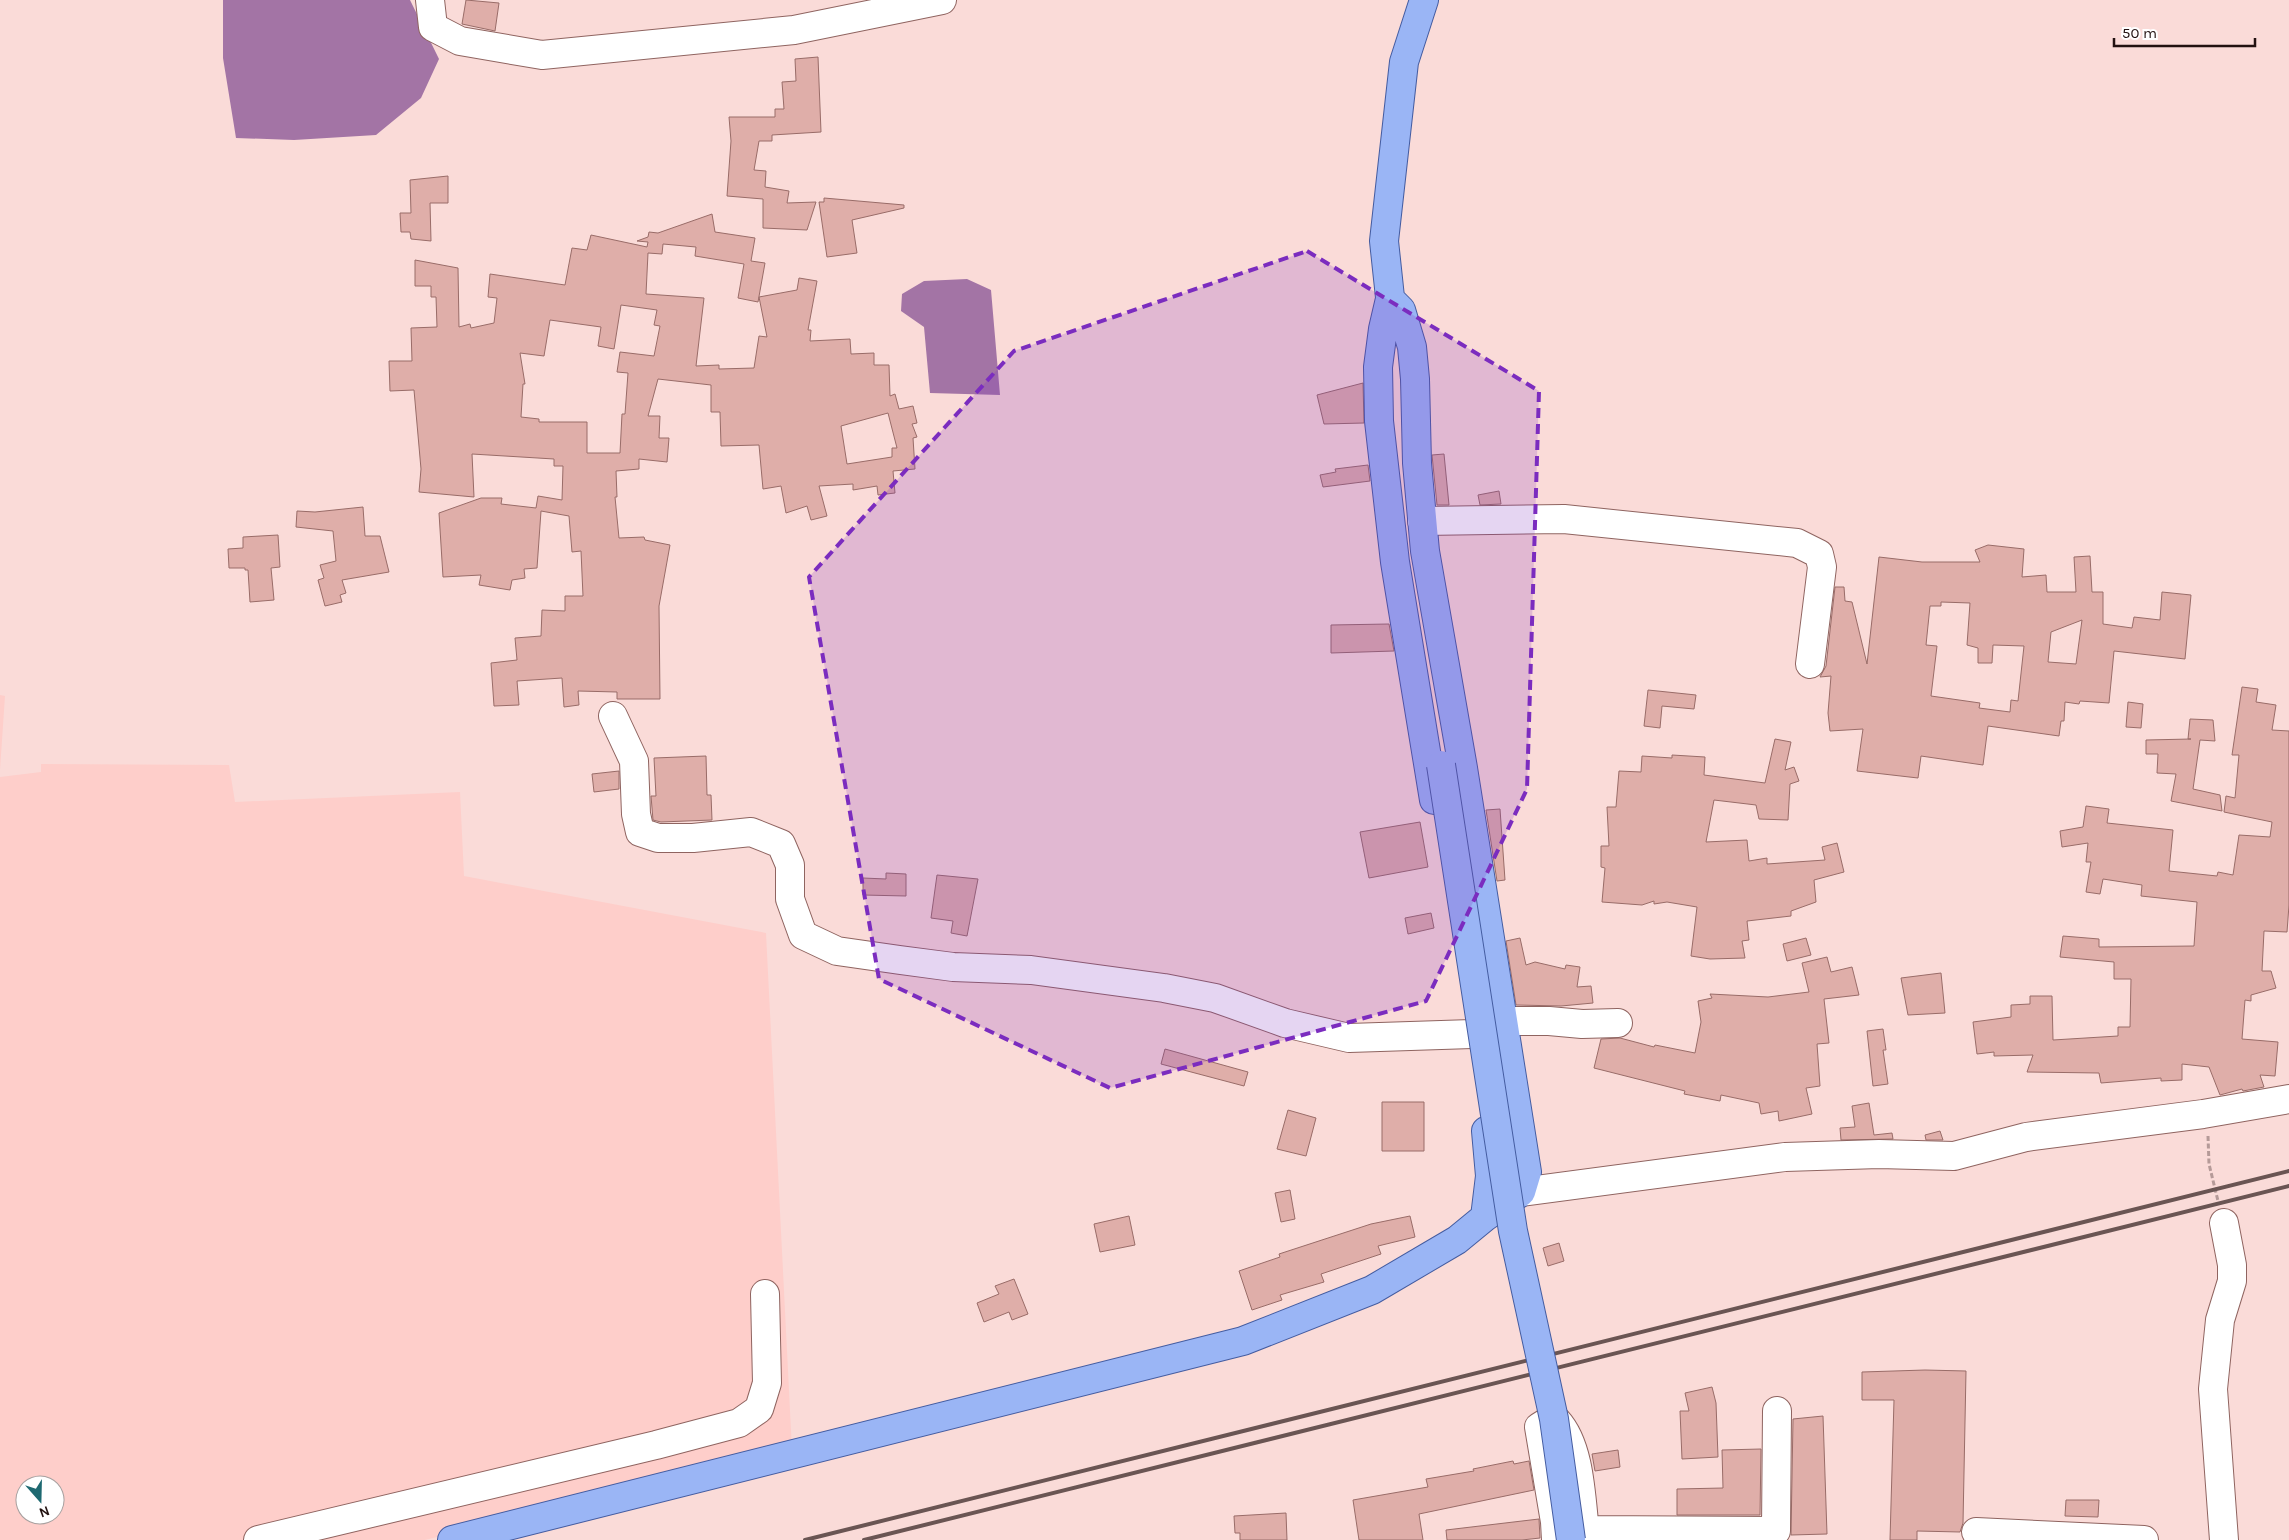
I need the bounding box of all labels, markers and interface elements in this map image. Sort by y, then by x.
scale bar [2114,15,2255,47]
text: 50 m [2122,24,2157,42]
north arrow [15,1475,65,1525]
text: N [37,1502,52,1521]

